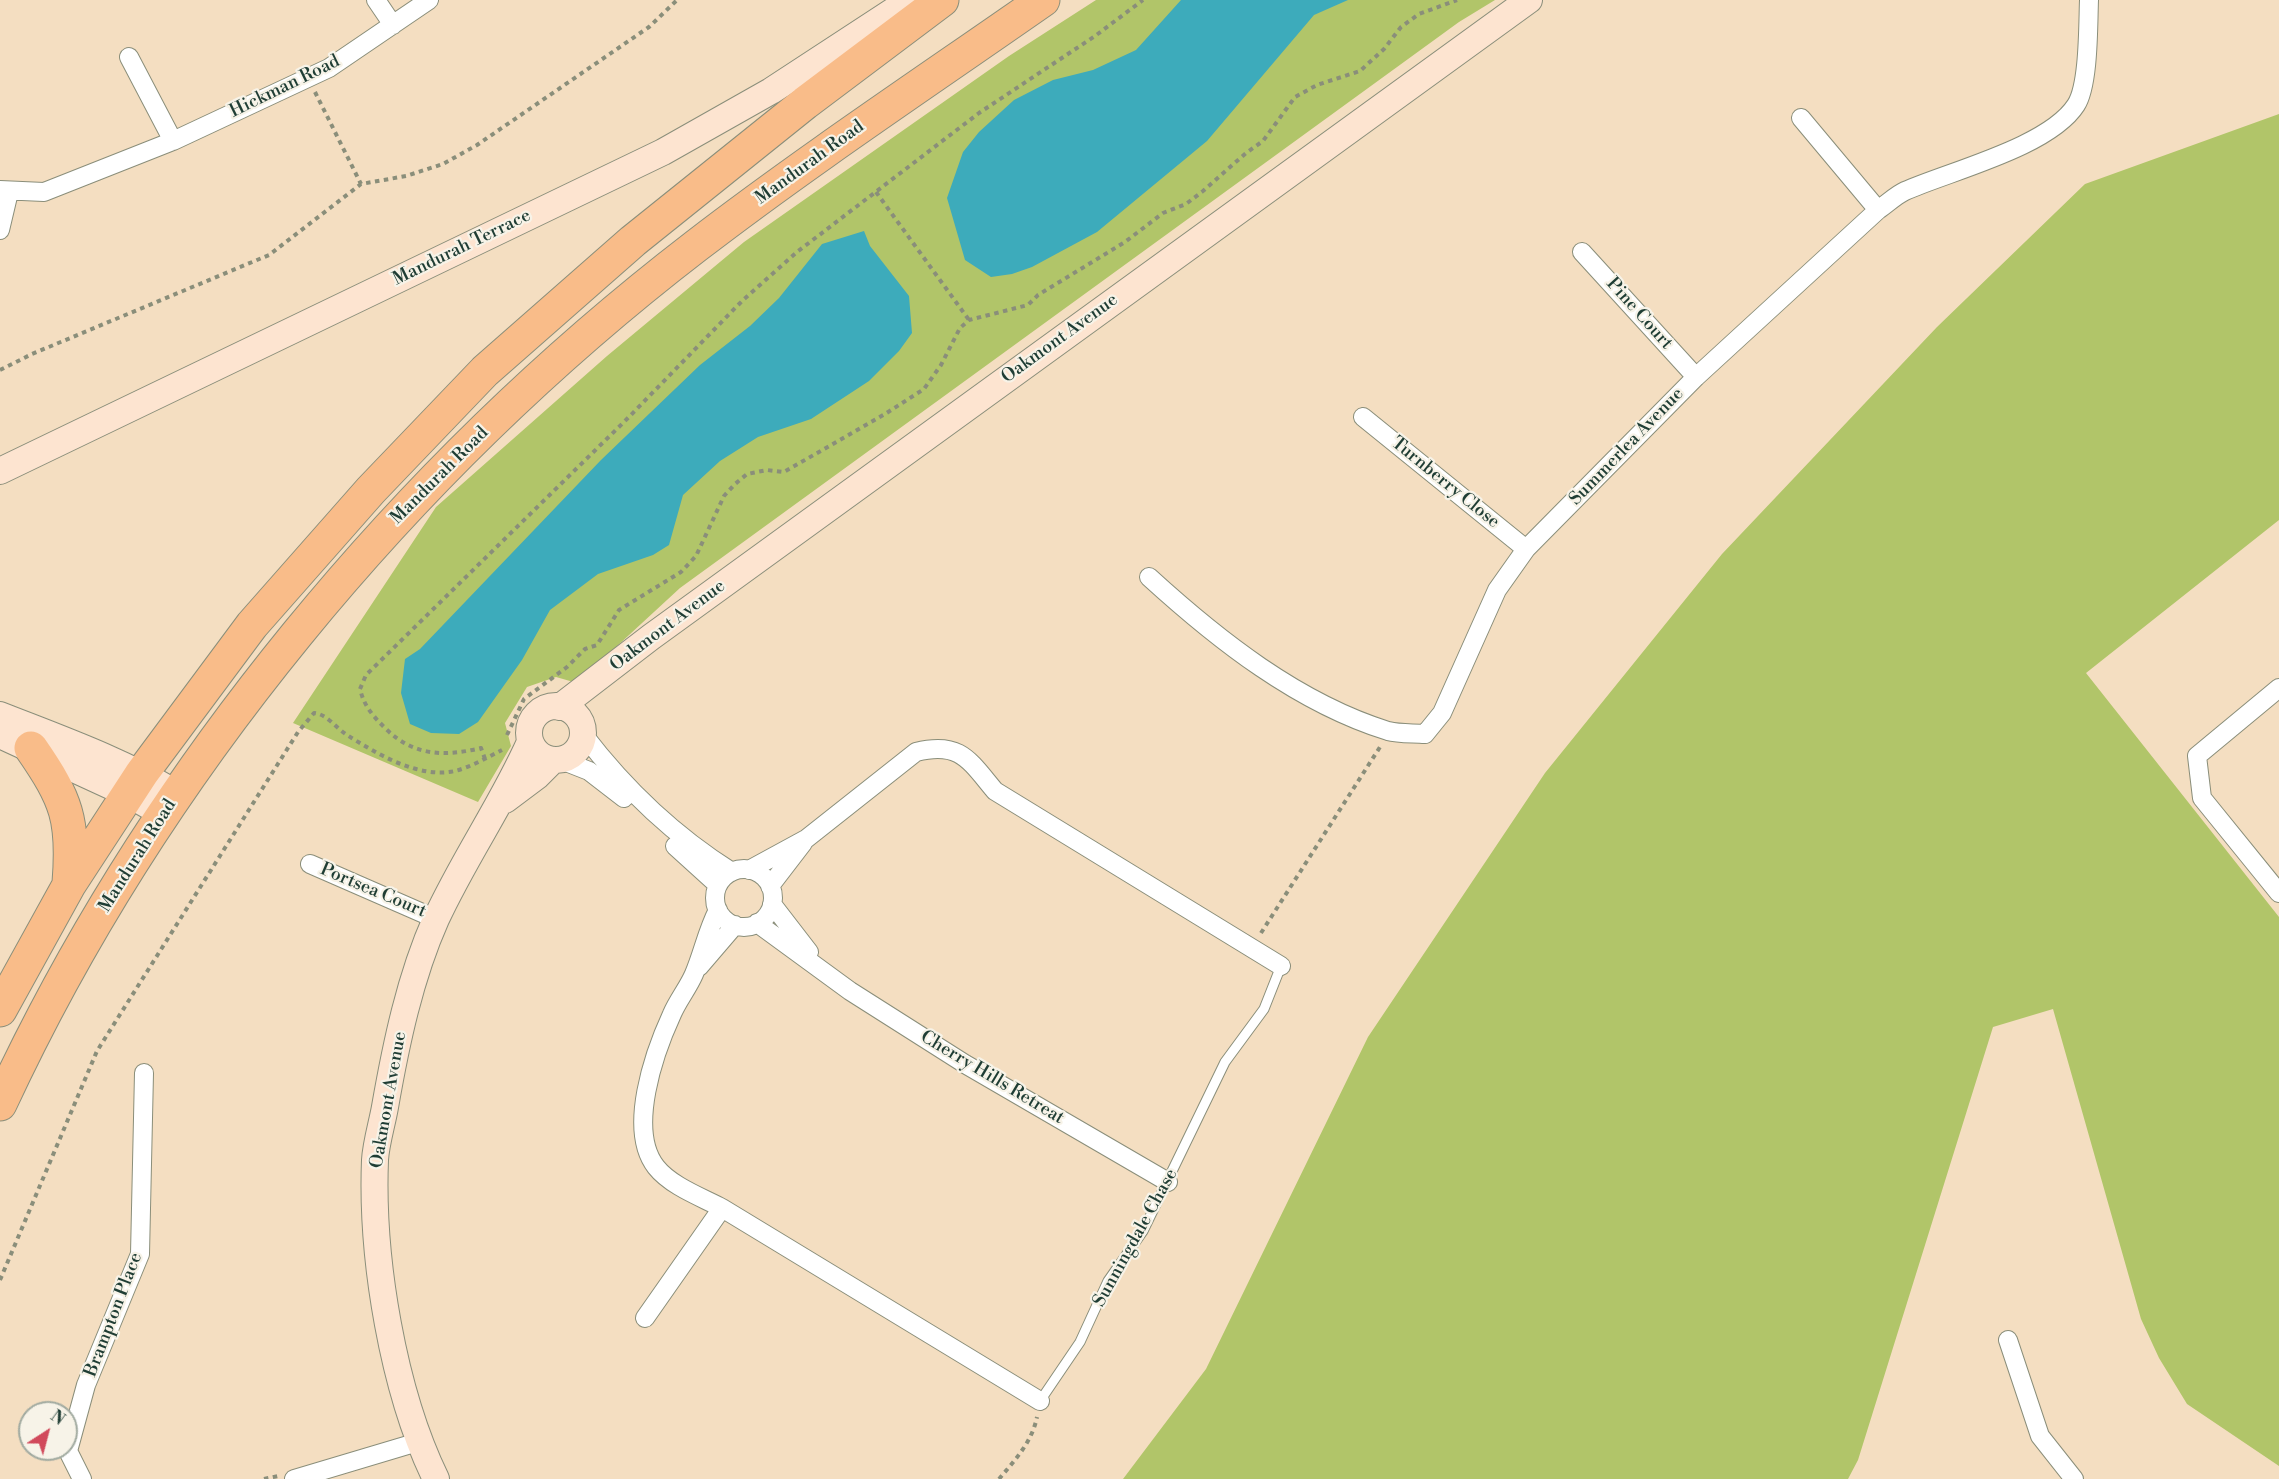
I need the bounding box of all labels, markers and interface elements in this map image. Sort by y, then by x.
street label: Hickman Road [226,51,344,123]
street label: Mandurah Road [751,116,869,210]
street label: Mandurah Terrace [390,205,534,291]
street label: Pine Court [1601,274,1677,354]
street label: Oakmont Avenue [998,290,1122,388]
street label: Summerlea Avenue [1565,384,1689,510]
street label: Mandurah Road [387,423,493,529]
street label: Turnberry Close [1386,433,1504,533]
street label: Oakmont Avenue [606,576,730,676]
street label: Mandurah Road [95,795,181,917]
street label: Portsea Court [317,859,429,923]
street label: Cherry Hills Retreat [916,1027,1068,1129]
street label: Oakmont Avenue [366,1030,412,1170]
street label: Sunningdale Chase [1089,1165,1183,1311]
street label: Brampton Place [80,1250,148,1380]
north arrow [18,1401,78,1461]
text: N [46,1406,68,1430]

